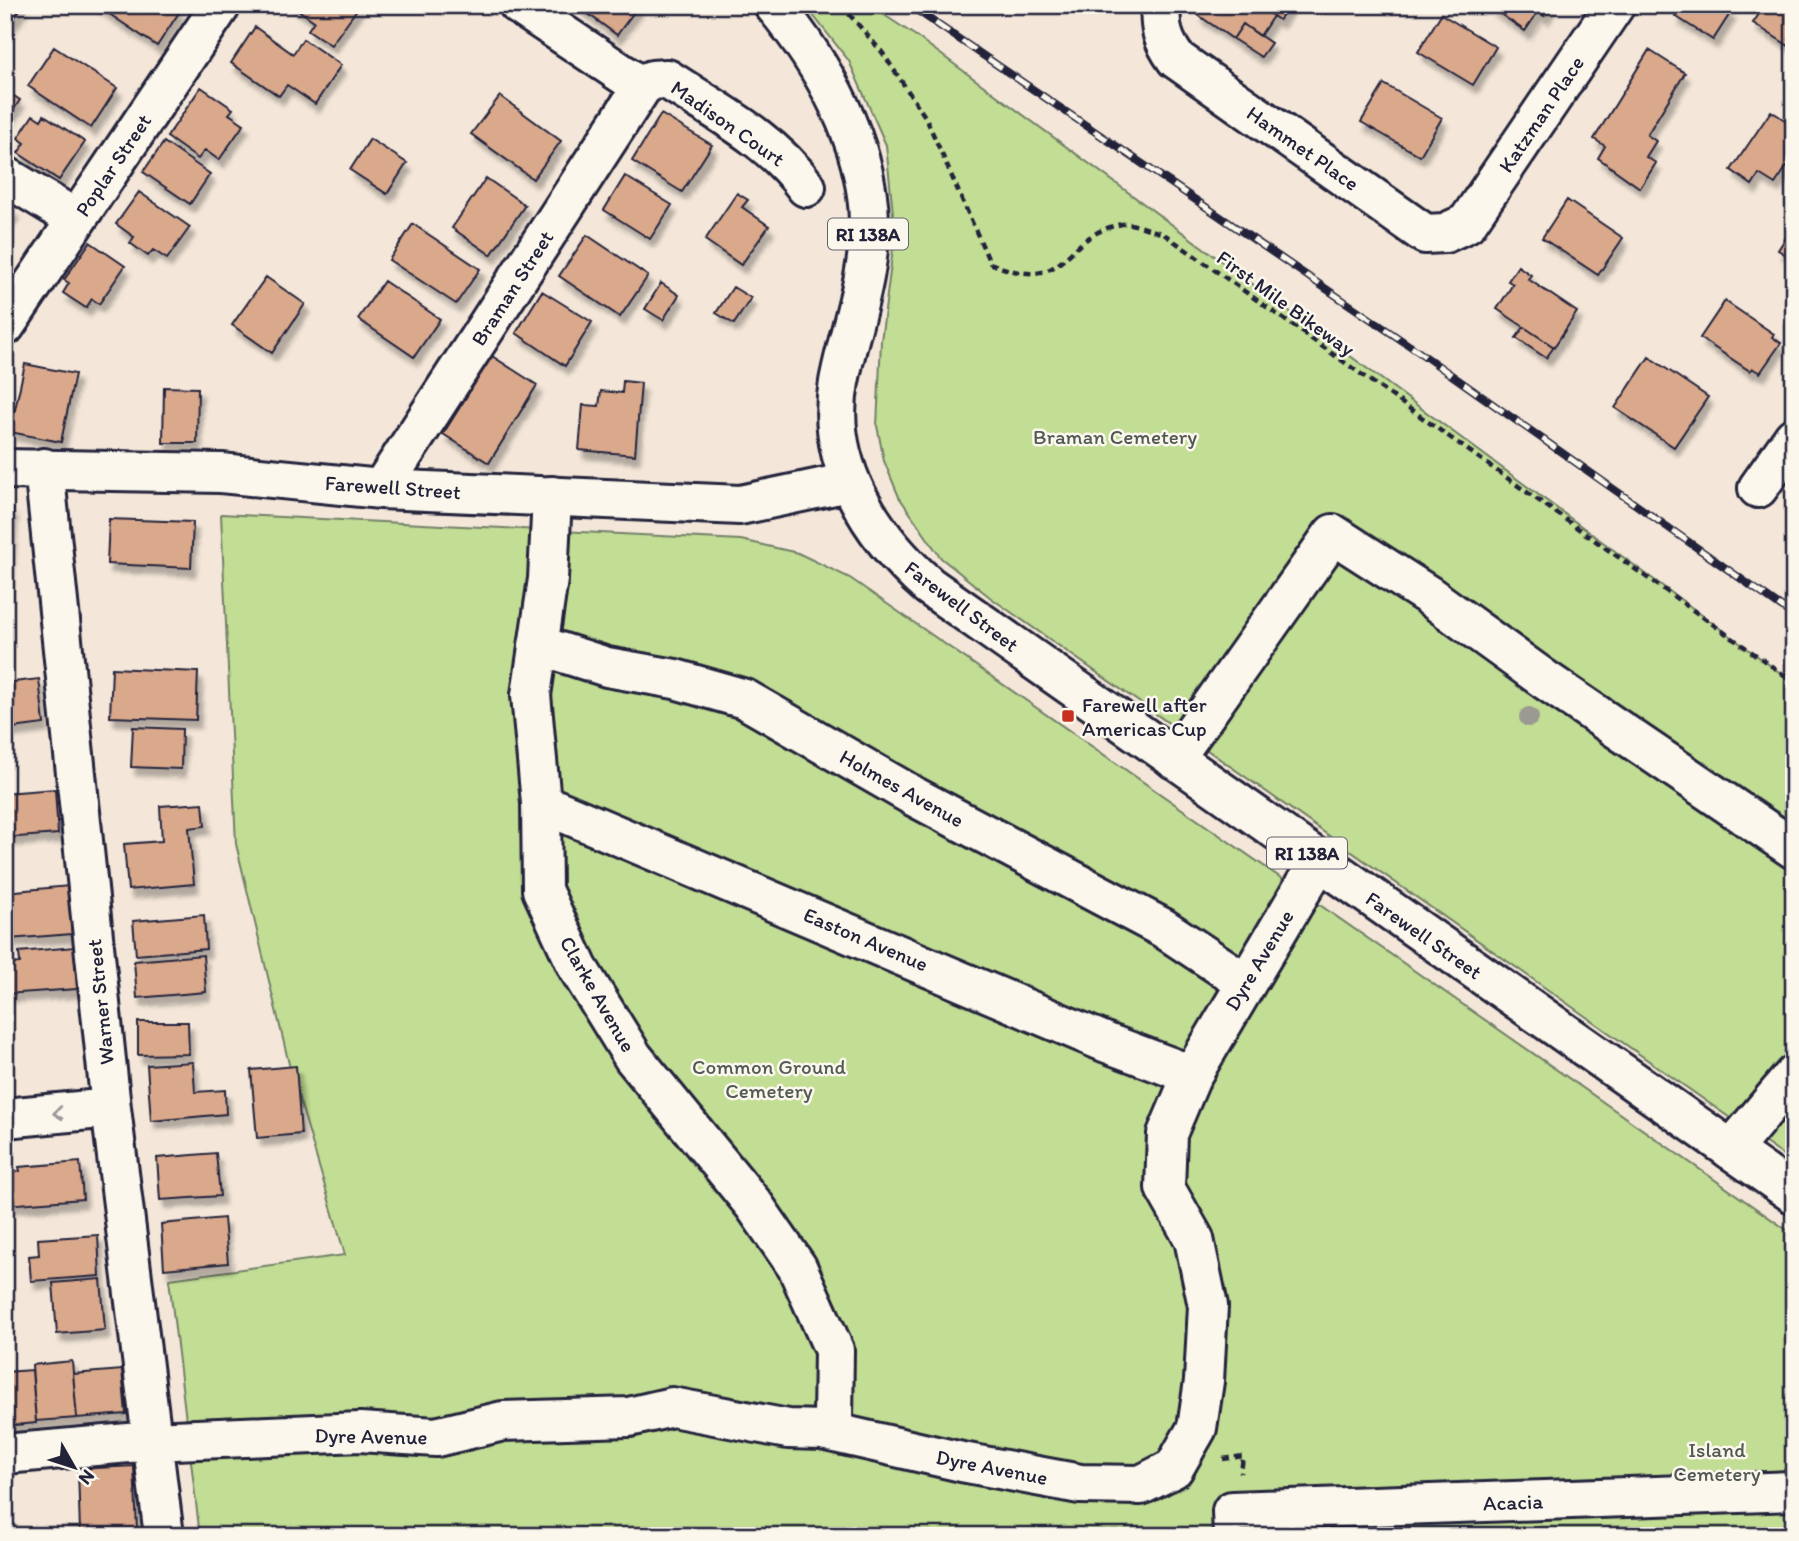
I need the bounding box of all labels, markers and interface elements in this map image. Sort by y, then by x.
street label: Katzman Place [1493,51,1589,177]
street label: Madison Court [666,75,790,171]
street label: Hammet Place [1242,100,1364,196]
street label: Poplar Street [70,109,156,221]
road number: RI 138A [828,218,908,250]
street label: Braman Street [465,226,559,350]
street label: First Mile Bikeway [1212,245,1360,362]
park label: Braman Cemetery [1033,424,1197,449]
street label: Farewell Street [324,470,462,504]
street label: Farewell Street [900,555,1024,657]
place label: Farewell after Americas Cup [1082,692,1207,741]
marker: Farewell after Americas Cup [1060,708,1076,724]
street label: Holmes Avenue [836,744,968,832]
road number: RI 138A [1267,838,1347,868]
street label: Farewell Street [1361,886,1487,984]
street label: Easton Avenue [800,902,932,976]
street label: Dyre Avenue [1219,905,1299,1015]
street label: Clarke Avenue [555,932,641,1056]
street label: Warner Street [81,938,119,1066]
park label: Common Ground Cemetery [692,1054,846,1103]
one-way arrow [52,1105,63,1120]
street label: Dyre Avenue [314,1423,428,1449]
north arrow [38,1432,108,1502]
park label: Island Cemetery [1673,1437,1761,1486]
street label: Dyre Avenue [934,1444,1050,1490]
text: N [74,1465,100,1490]
street label: Acacia [1483,1488,1544,1516]

